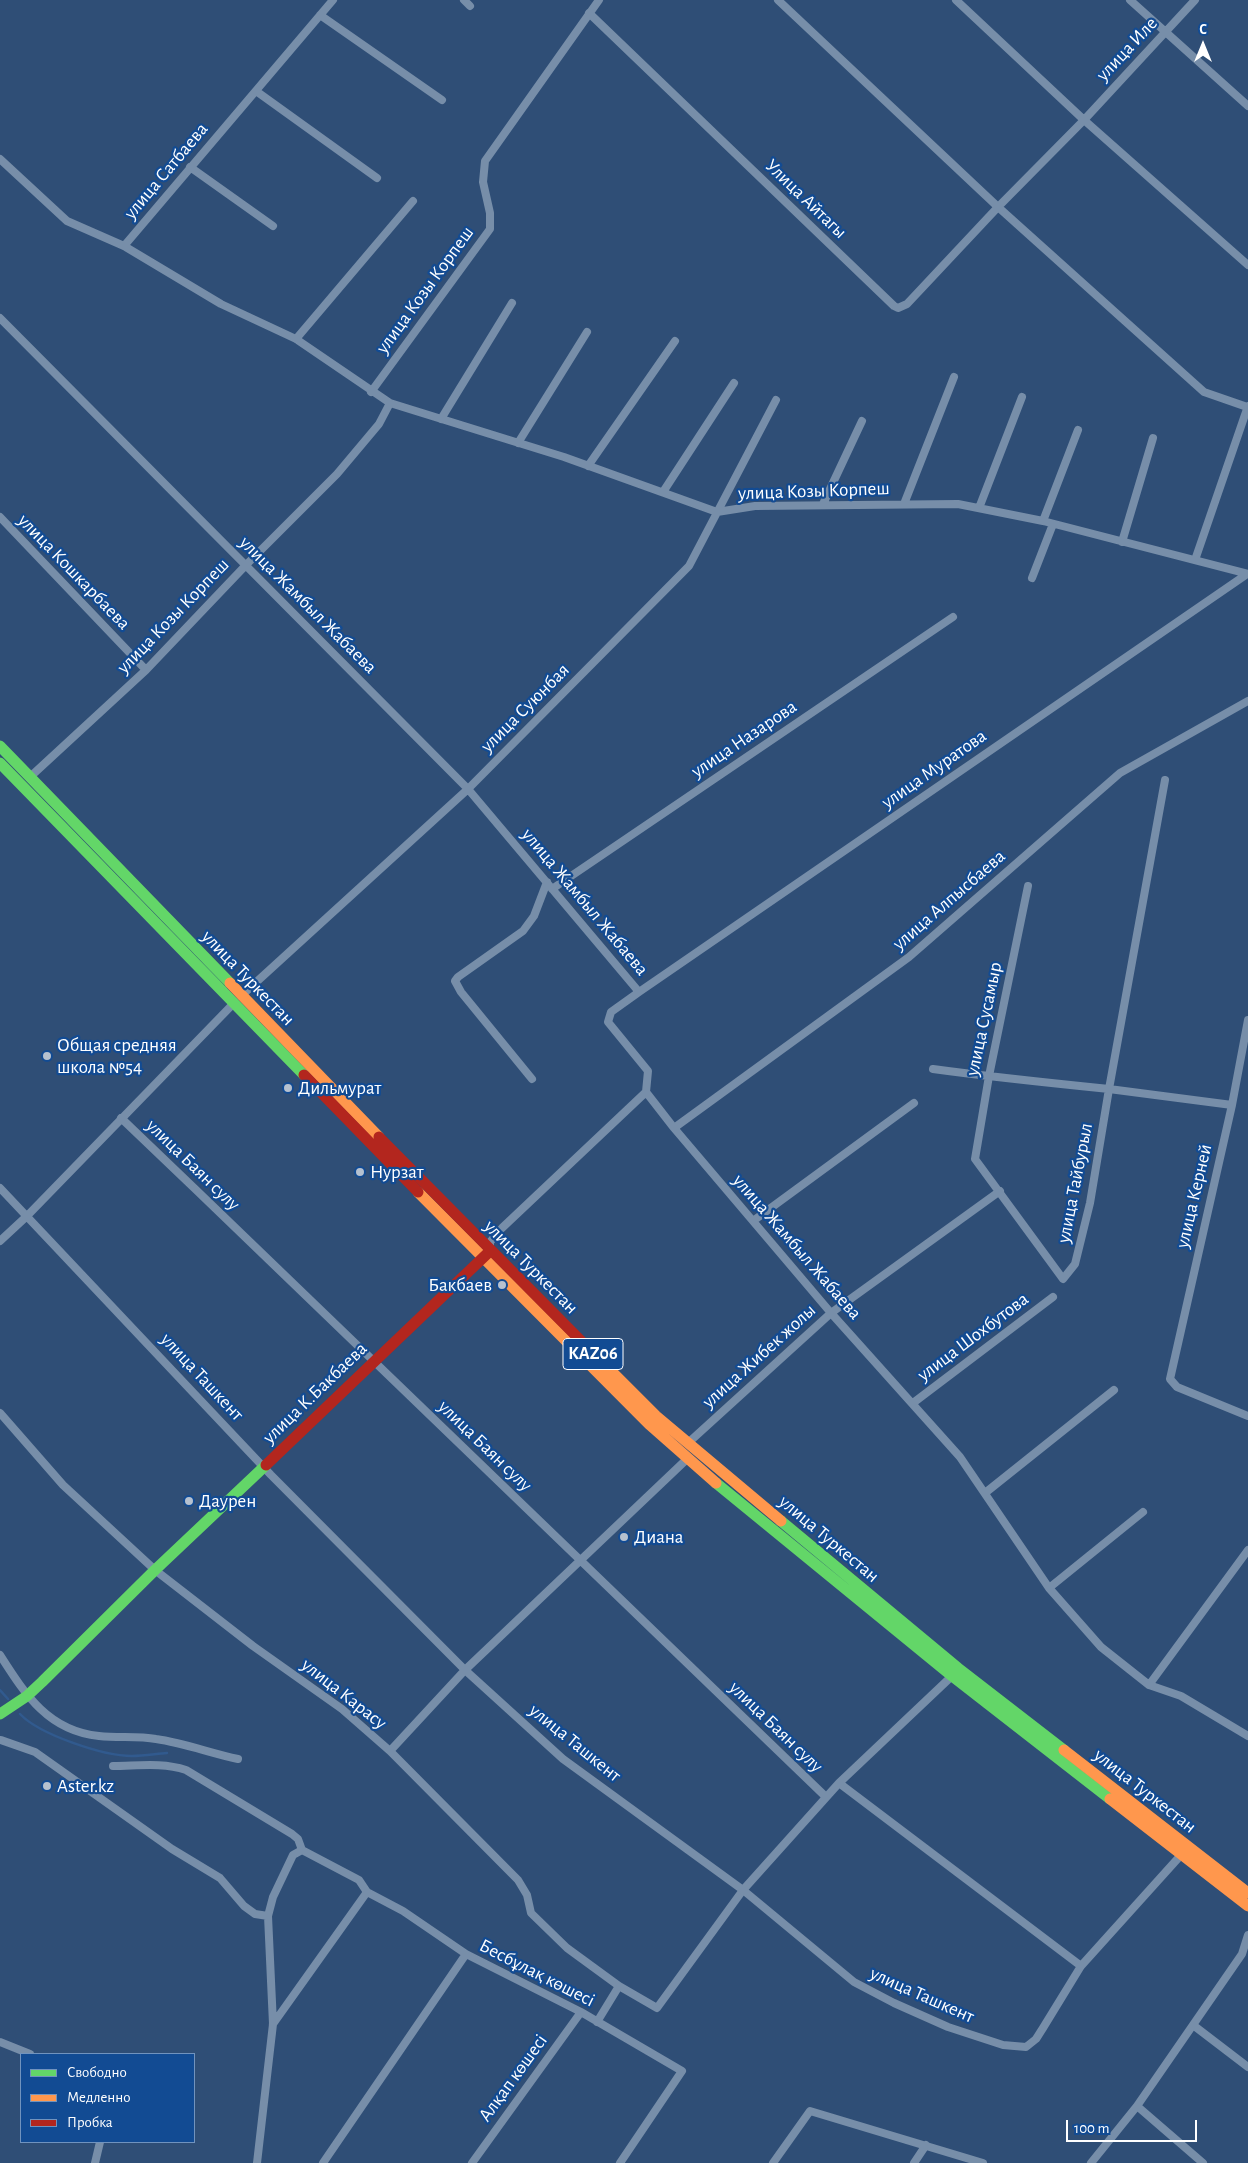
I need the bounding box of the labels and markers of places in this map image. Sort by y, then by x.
place label: Общая средняя школа №54 [57,1034,177,1078]
marker: Общая средняя школа №54 [41,1050,53,1062]
place label: Дильмурат [298,1077,381,1099]
marker: Дильмурат [282,1082,294,1094]
place label: Нурзат [370,1161,423,1183]
marker: Нурзат [354,1166,366,1178]
place label: Бакбаев [428,1274,492,1296]
marker: Бакбаев [496,1279,508,1291]
place label: Даурен [199,1490,256,1512]
marker: Даурен [183,1495,195,1507]
place label: Диана [634,1526,684,1548]
marker: Диана [618,1531,630,1543]
place label: Aster.kz [57,1775,114,1797]
marker: Aster.kz [41,1780,53,1792]

